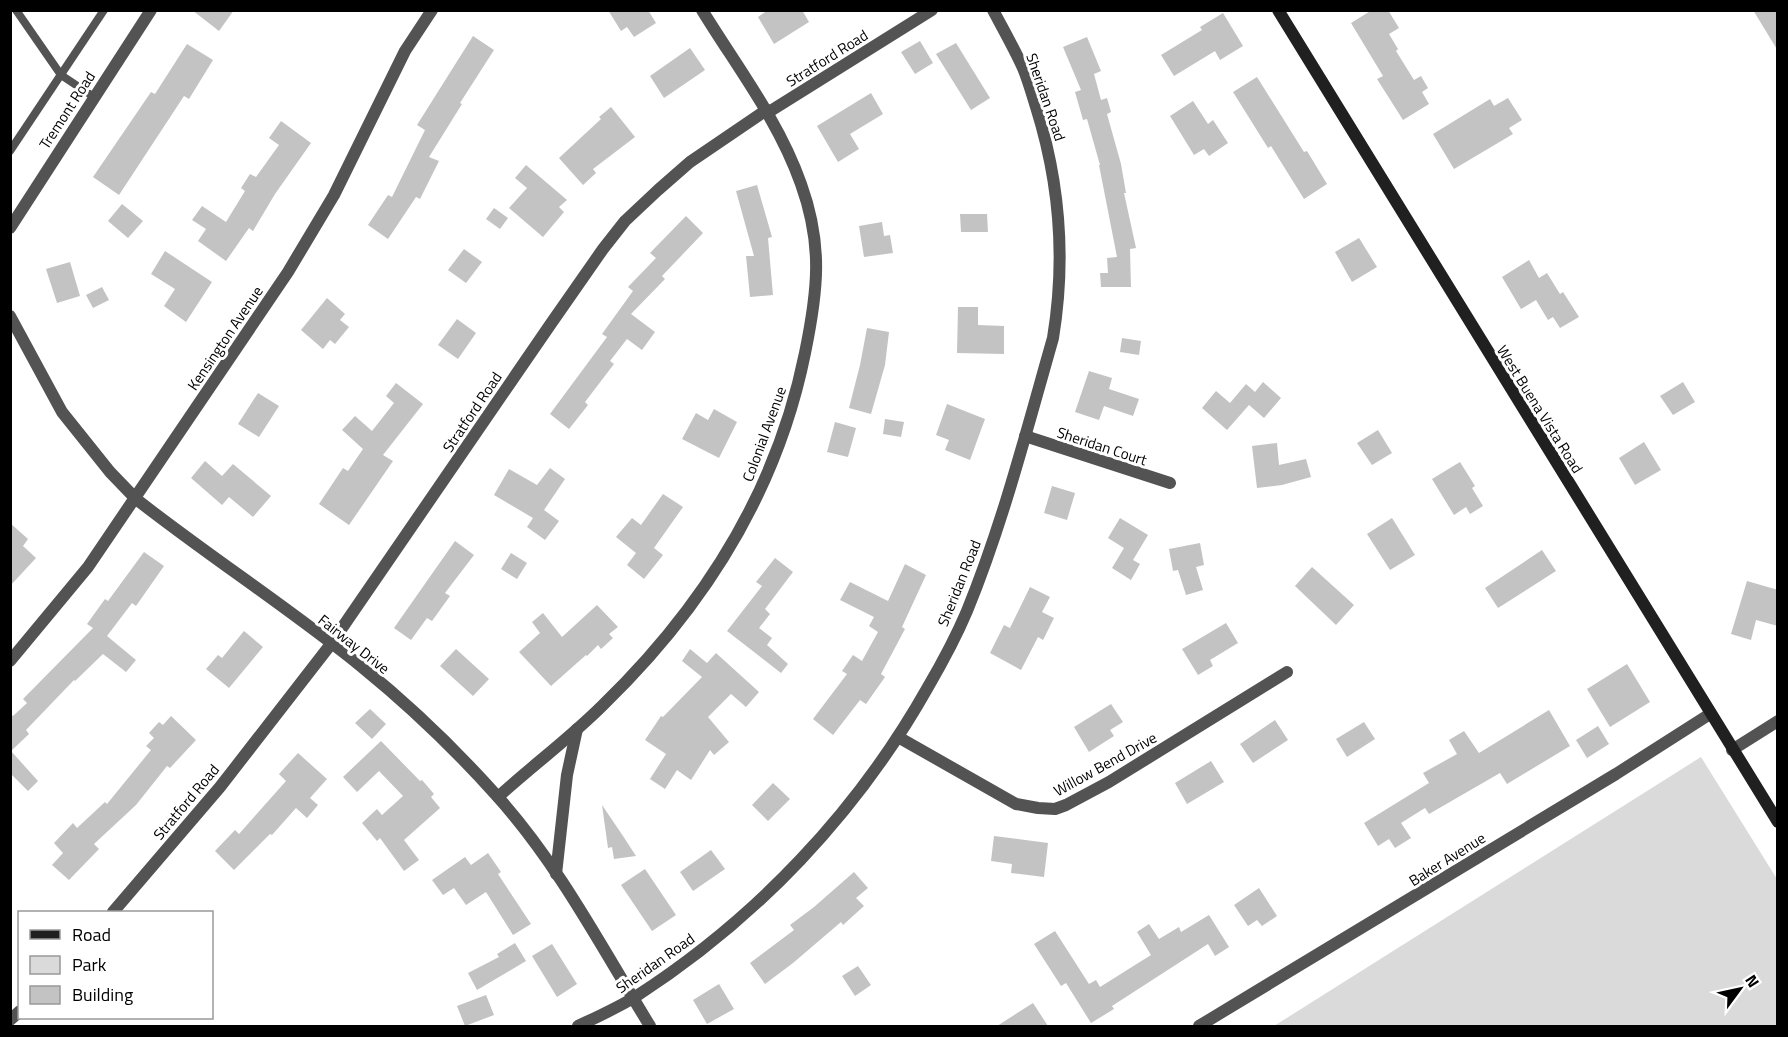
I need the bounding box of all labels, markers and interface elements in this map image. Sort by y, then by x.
street label: Stratford Road [782,24,872,92]
street label: Sheridan Road [1020,50,1072,144]
street label: Tremont Road [33,67,101,153]
street label: Kensington Avenue [182,281,268,395]
street label: West Buena Vista Road [1491,340,1589,478]
street label: Stratford Road [437,367,507,457]
street label: Colonial Avenue [736,383,792,485]
street label: Sheridan Court [1054,421,1151,472]
street label: Sheridan Road [931,536,987,630]
street label: Fairway Drive [313,609,395,679]
street label: Willow Bend Drive [1049,726,1161,802]
street label: Stratford Road [147,759,225,845]
street label: Baker Avenue [1404,826,1490,892]
legend [18,911,213,1019]
text: Road [72,921,111,948]
street label: Sheridan Road [611,927,699,999]
text: Park [72,951,107,978]
north arrow [1710,959,1770,1019]
text: N [1739,970,1766,992]
text: Building [72,981,133,1008]

